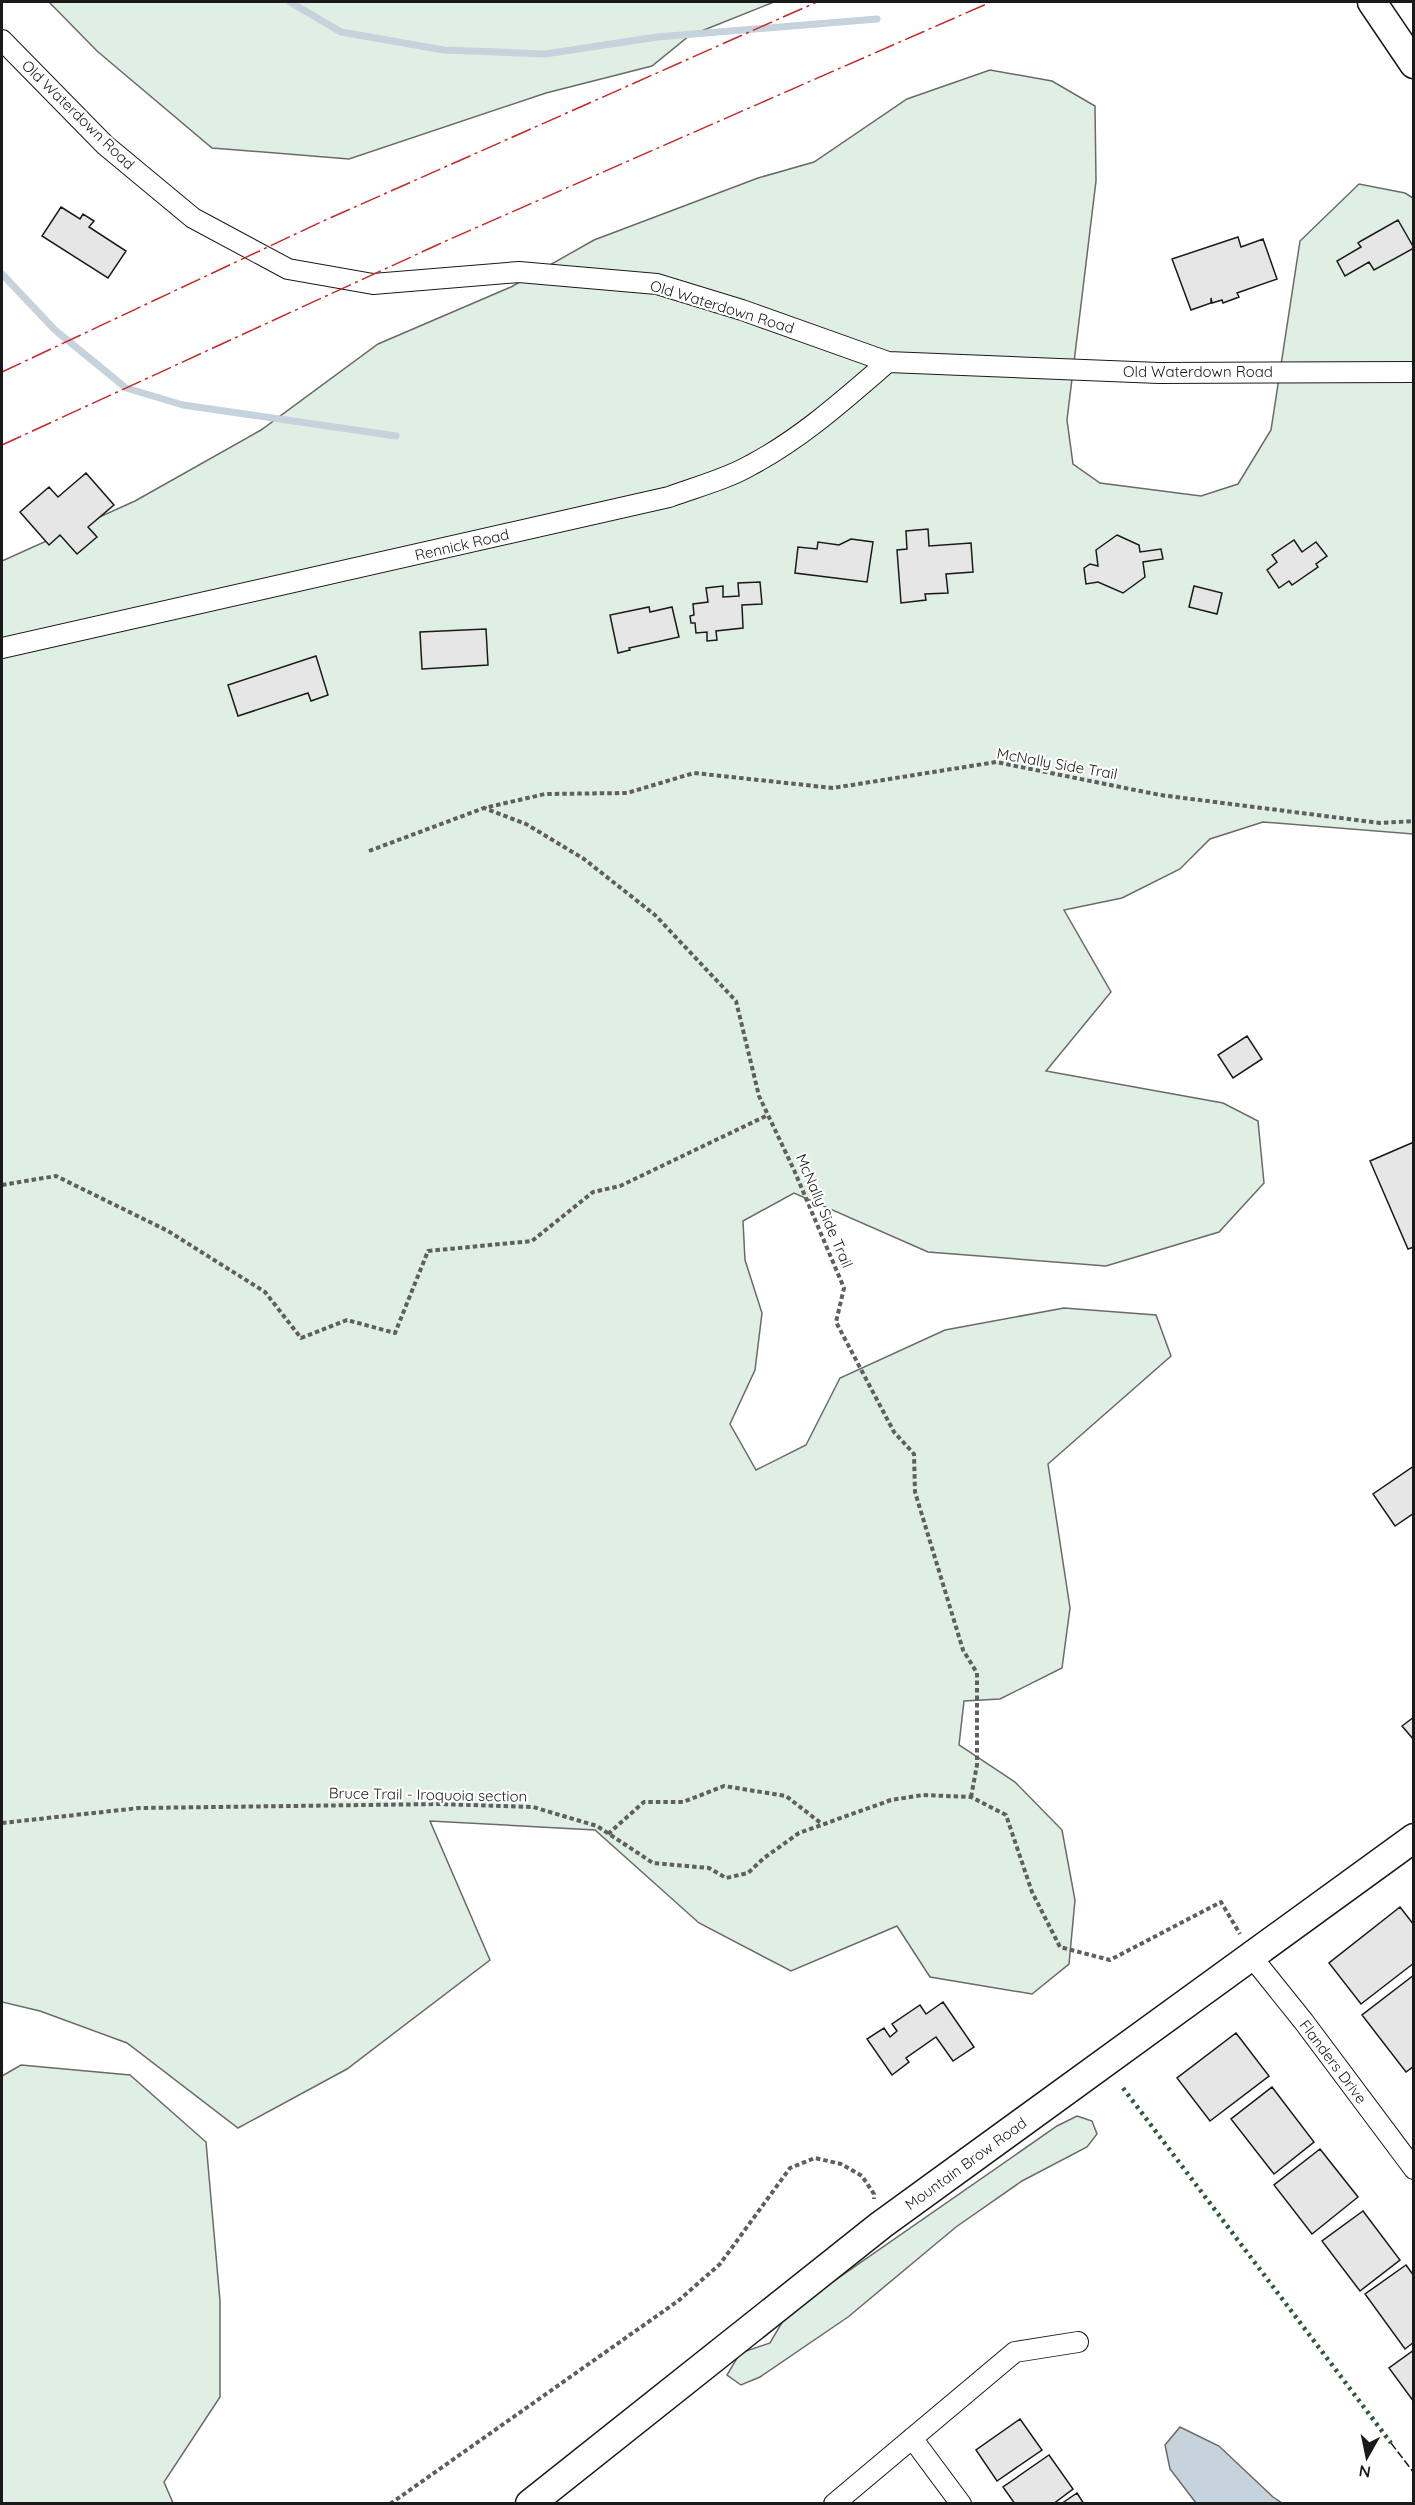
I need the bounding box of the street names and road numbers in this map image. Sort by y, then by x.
street label: Old Waterdown Road [18,56,139,173]
street label: Old Waterdown Road [648,276,797,338]
street label: Old Waterdown Road [1123,362,1273,381]
street label: Rennick Road [413,524,511,565]
street label: McNally Side Trail [995,744,1119,783]
street label: McNally Side Trail [792,1151,857,1271]
street label: Bruce Trail - Iroquoia section [329,1783,527,1806]
street label: Flanders Drive [1296,2016,1371,2107]
street label: Mountain Brow Road [901,2113,1030,2214]

